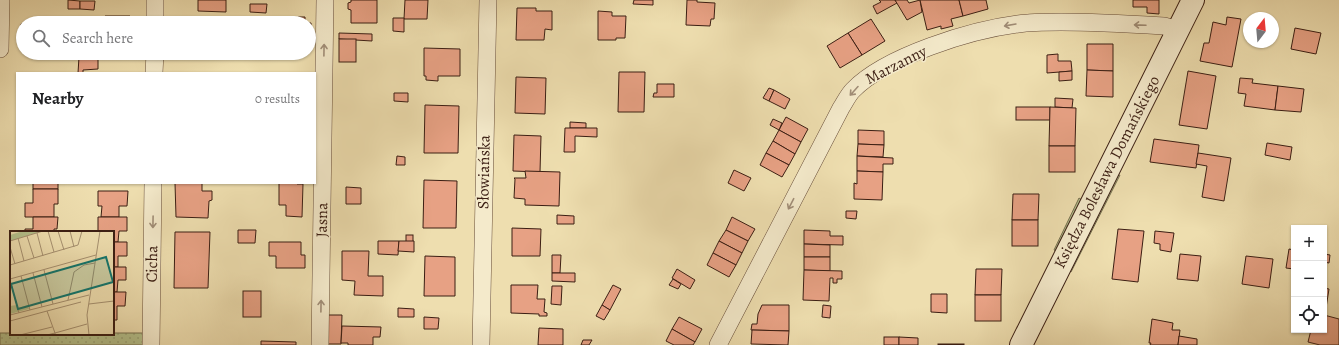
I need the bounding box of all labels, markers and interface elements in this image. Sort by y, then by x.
north arrow [1243,12,1279,48]
search box [16,16,316,60]
one-way arrow [1004,21,1017,29]
one-way arrow [1134,21,1147,28]
icon: search [30,27,52,49]
text: Search here [62,28,133,48]
street label: Marzanny [862,40,931,90]
one-way arrow [320,44,328,57]
street label: Księdza Bolesława Domańskiego [1049,72,1165,272]
one-way arrow [849,85,858,96]
text: Nearby [32,87,83,110]
text: 0 results [255,90,300,107]
street label: Słowiańska [472,134,496,209]
one-way arrow [787,198,794,210]
street label: Jasna [311,202,333,238]
one-way arrow [149,215,157,228]
map controls [1291,225,1327,333]
button: + [1291,225,1327,261]
inset map [10,231,114,335]
street label: Cicha [141,245,163,283]
button: − [1291,261,1327,297]
button: locate [1291,297,1327,333]
one-way arrow [317,300,325,313]

